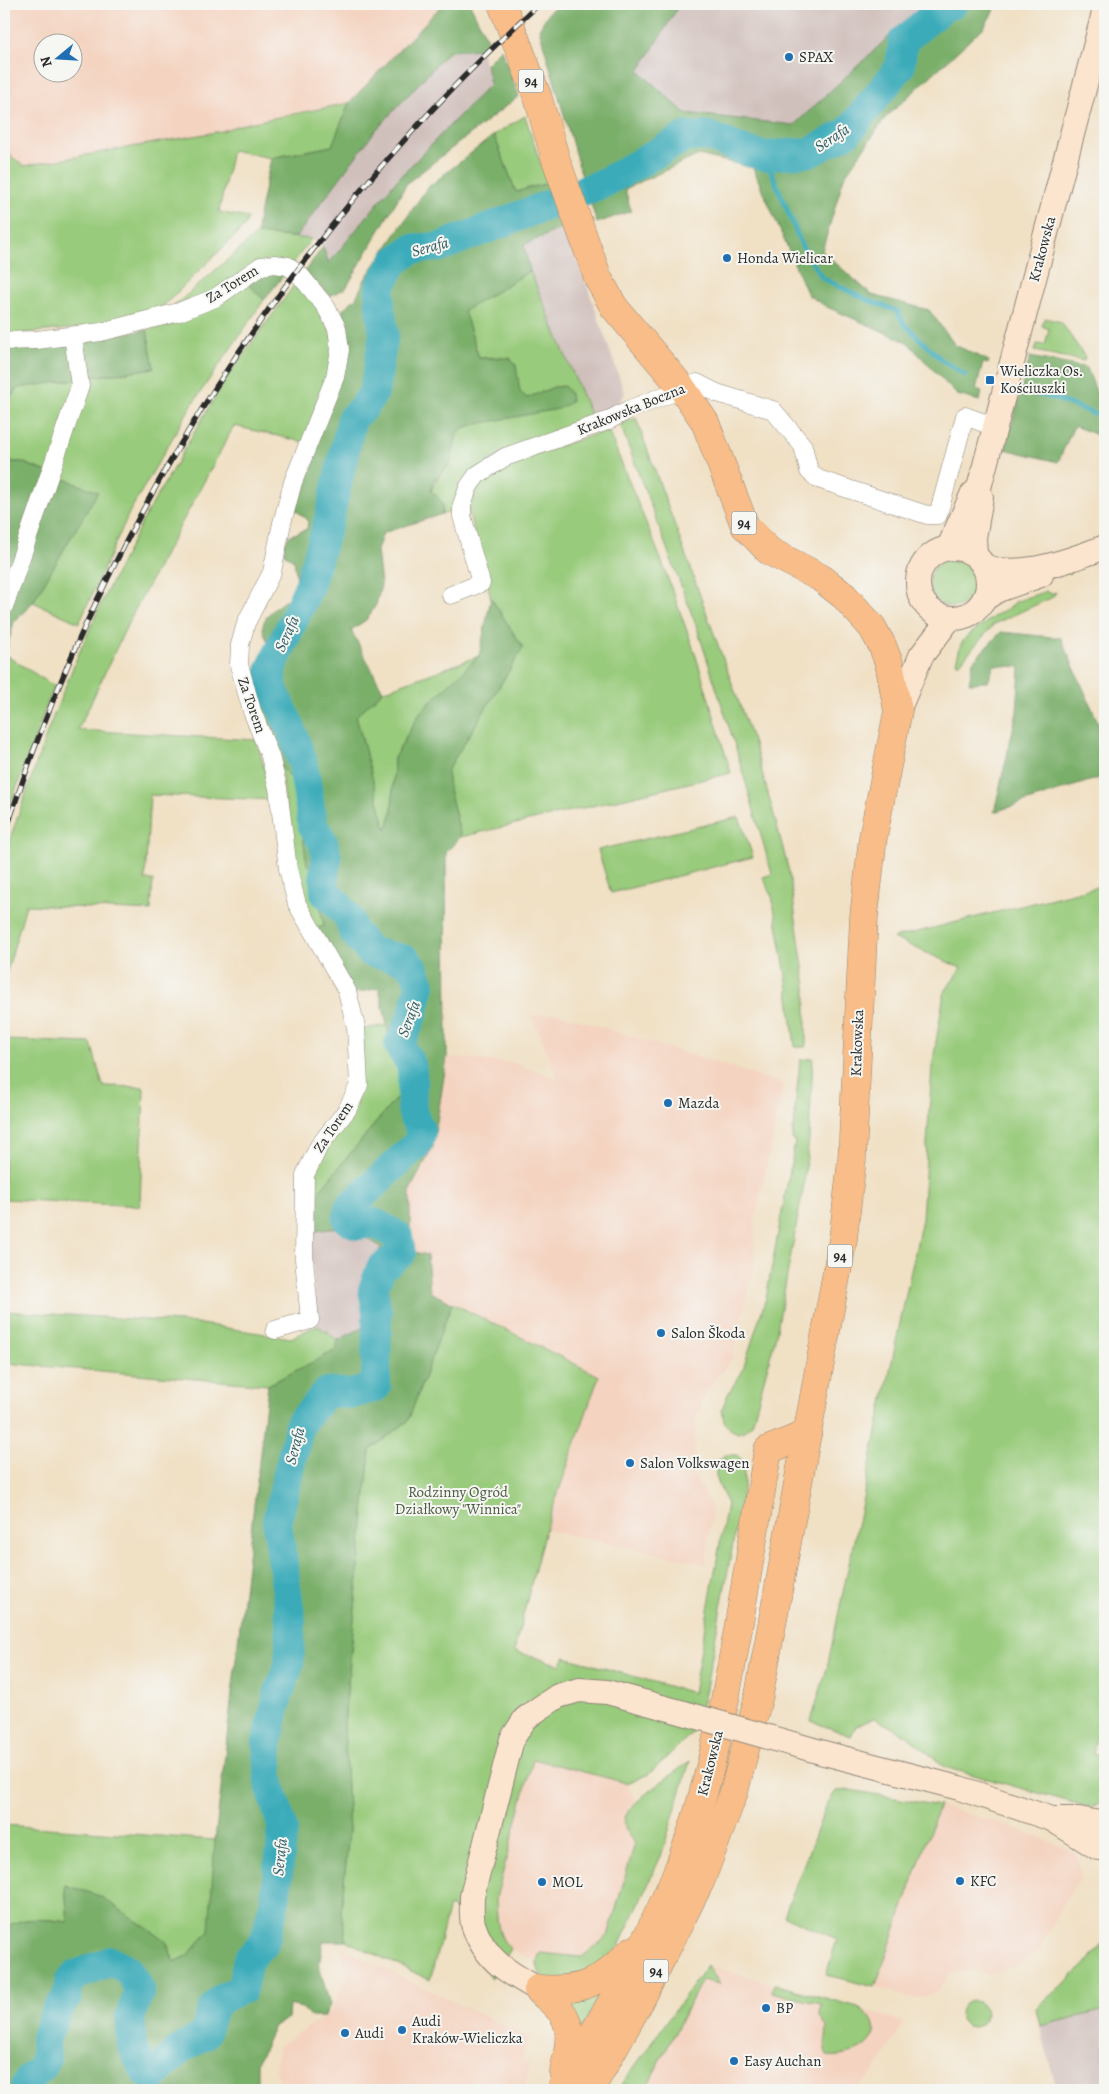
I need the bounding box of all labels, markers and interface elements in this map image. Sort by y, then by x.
north arrow [32,32,82,82]
place label: SPAX [799,47,833,67]
marker: SPAX [783,51,795,63]
text: N [36,54,57,70]
road number: 94 [518,70,544,92]
water label: Serafa [810,118,854,157]
street label: Krakowska [1024,214,1060,284]
water label: Serafa [409,231,452,262]
place label: Honda Wielicar [737,248,833,268]
marker: Honda Wielicar [721,252,733,264]
street label: Za Torem [202,260,262,308]
place label: Wieliczka Os. Kościuszki [999,361,1083,398]
marker: Wieliczka Os. Kościuszki [984,374,996,386]
street label: Krakowska Boczna [574,378,688,440]
road number: 94 [732,512,756,534]
water label: Serafa [269,612,305,656]
street label: Za Torem [233,674,271,736]
water label: Serafa [392,997,426,1040]
street label: Krakowska [846,1009,868,1077]
place label: Mazda [678,1093,720,1113]
street label: Za Torem [308,1097,358,1157]
marker: Mazda [662,1097,674,1109]
road number: 94 [828,1244,852,1268]
place label: Salon Škoda [671,1323,745,1343]
marker: Salon Škoda [655,1327,667,1339]
water label: Serafa [280,1424,311,1467]
place label: Salon Volkswagen [640,1453,749,1473]
marker: Salon Volkswagen [624,1457,636,1469]
park label: Rodzinny Ogród Działkowy "Winnica" [395,1482,521,1519]
street label: Krakowska [692,1728,728,1798]
water label: Serafa [267,1837,293,1877]
place label: KFC [970,1871,996,1891]
place label: MOL [552,1872,583,1892]
marker: KFC [954,1875,966,1887]
marker: MOL [536,1876,548,1888]
road number: 94 [644,1960,668,1982]
place label: BP [776,1998,793,2018]
marker: BP [760,2002,772,2014]
place label: Audi Kraków-Wieliczka [411,2011,523,2048]
place label: Audi [354,2023,384,2043]
marker: Audi Kraków-Wieliczka [396,2024,408,2036]
marker: Audi [339,2027,351,2039]
place label: Easy Auchan [744,2051,821,2071]
marker: Easy Auchan [728,2055,740,2067]

